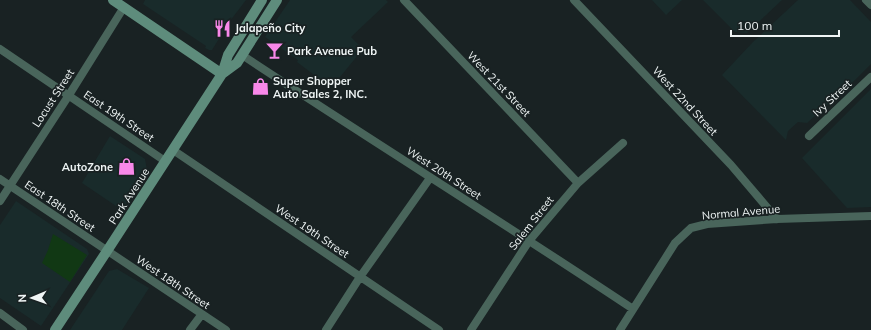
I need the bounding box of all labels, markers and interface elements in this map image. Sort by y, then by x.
scale bar [731,12,839,38]
restaurant icon: Jalapeño City [212,18,232,38]
text: 100 m [737,18,772,33]
place label: Jalapeño City [235,21,305,35]
bar icon: Park Avenue Pub [264,41,284,61]
place label: Park Avenue Pub [287,44,377,58]
street label: West 21st Street [464,48,534,120]
street label: West 22nd Street [649,64,721,139]
street label: Locust Street [29,66,77,130]
place label: Super Shopper Auto Sales 2, INC. [273,74,367,101]
street label: Ivy Street [810,76,854,119]
shop icon: Super Shopper Auto Sales 2, INC. [250,77,270,97]
street label: East 19th Street [81,87,157,145]
street label: West 20th Street [404,144,484,202]
shop icon: AutoZone [116,157,136,177]
place label: AutoZone [62,160,113,174]
street label: Park Avenue [106,165,152,227]
street label: East 18th Street [22,177,98,235]
street label: Salem Street [505,193,557,253]
street label: West 19th Street [272,201,352,261]
street label: Normal Avenue [701,202,781,222]
street label: West 18th Street [133,252,213,312]
north arrow [12,278,52,318]
text: N [15,294,29,303]

